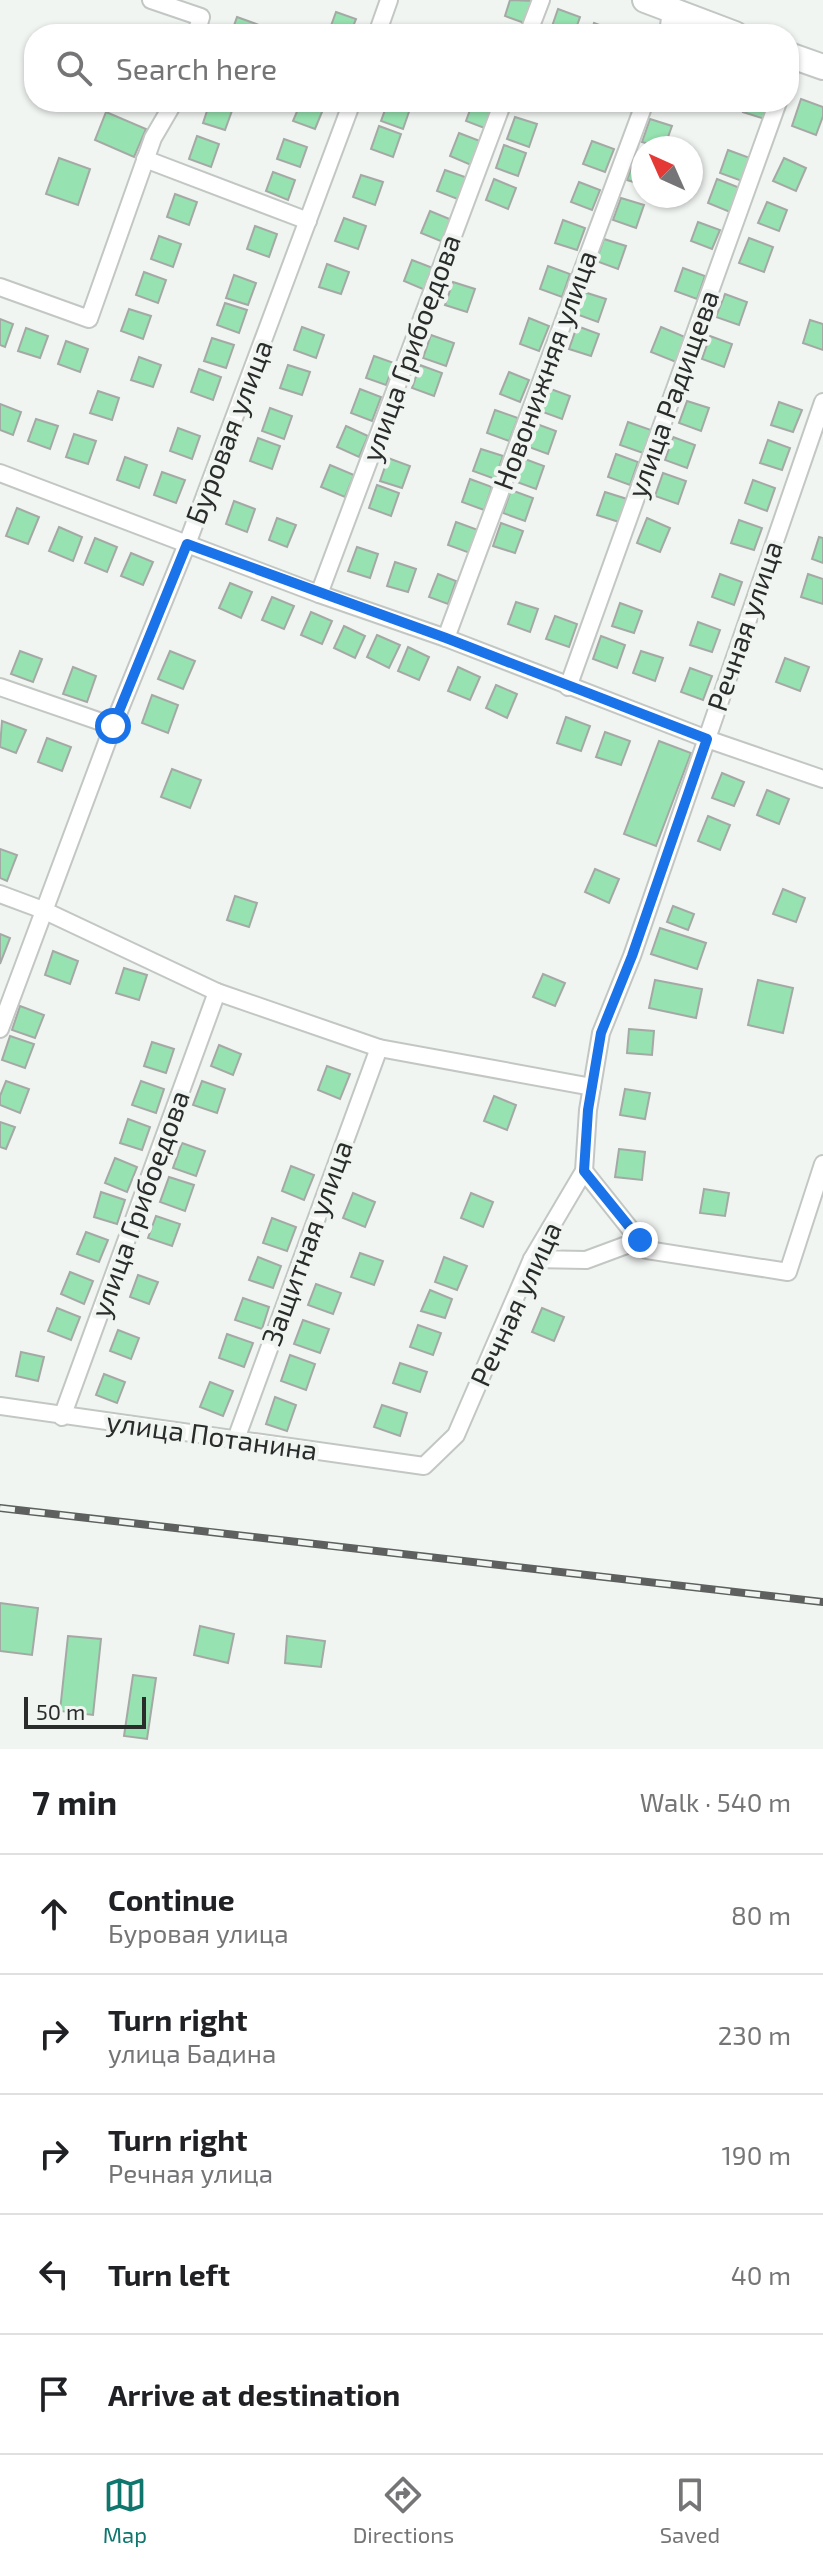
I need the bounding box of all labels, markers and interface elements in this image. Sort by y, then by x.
search box [24,24,799,112]
icon: search [52,46,96,90]
text: Search here [116,50,277,86]
north arrow [631,136,703,208]
street label: улица Грибоедова [353,229,467,466]
street label: Новонижняя улица [485,245,603,494]
street label: улица Радищева [619,285,725,502]
street label: Буровая улица [177,335,279,528]
street label: Речная улица [699,536,789,715]
route start [95,708,131,744]
street label: улица Грибоедова [82,1085,196,1322]
street label: Защитная улица [253,1136,359,1350]
street label: Речная улица [462,1216,568,1391]
route end [622,1222,658,1258]
street label: улица Потанина [105,1403,320,1467]
scale bar [24,1693,146,1729]
text: 50 m [36,1698,85,1724]
text: 7 min [32,1781,117,1822]
text: Walk · 540 m [640,1786,791,1817]
text: Continue [108,1881,235,1917]
icon: ahead [32,1892,76,1936]
text: 80 m [731,1899,791,1930]
text: Буровая улица [108,1917,289,1948]
text: Turn right [108,2001,248,2037]
icon: right [32,2012,76,2056]
text: 230 m [718,2019,791,2050]
text: улица Бадина [108,2037,276,2068]
text: Turn right [108,2121,248,2157]
icon: right [32,2132,76,2176]
text: 190 m [722,2139,791,2170]
text: Речная улица [108,2157,273,2188]
icon: left [32,2252,76,2296]
text: Turn left [108,2256,230,2292]
text: 40 m [731,2259,791,2290]
icon: arrive [32,2372,76,2416]
text: Arrive at destination [108,2376,400,2412]
tab: Map [103,2473,147,2547]
tab: Directions [353,2473,454,2547]
tab: Saved [660,2473,720,2547]

